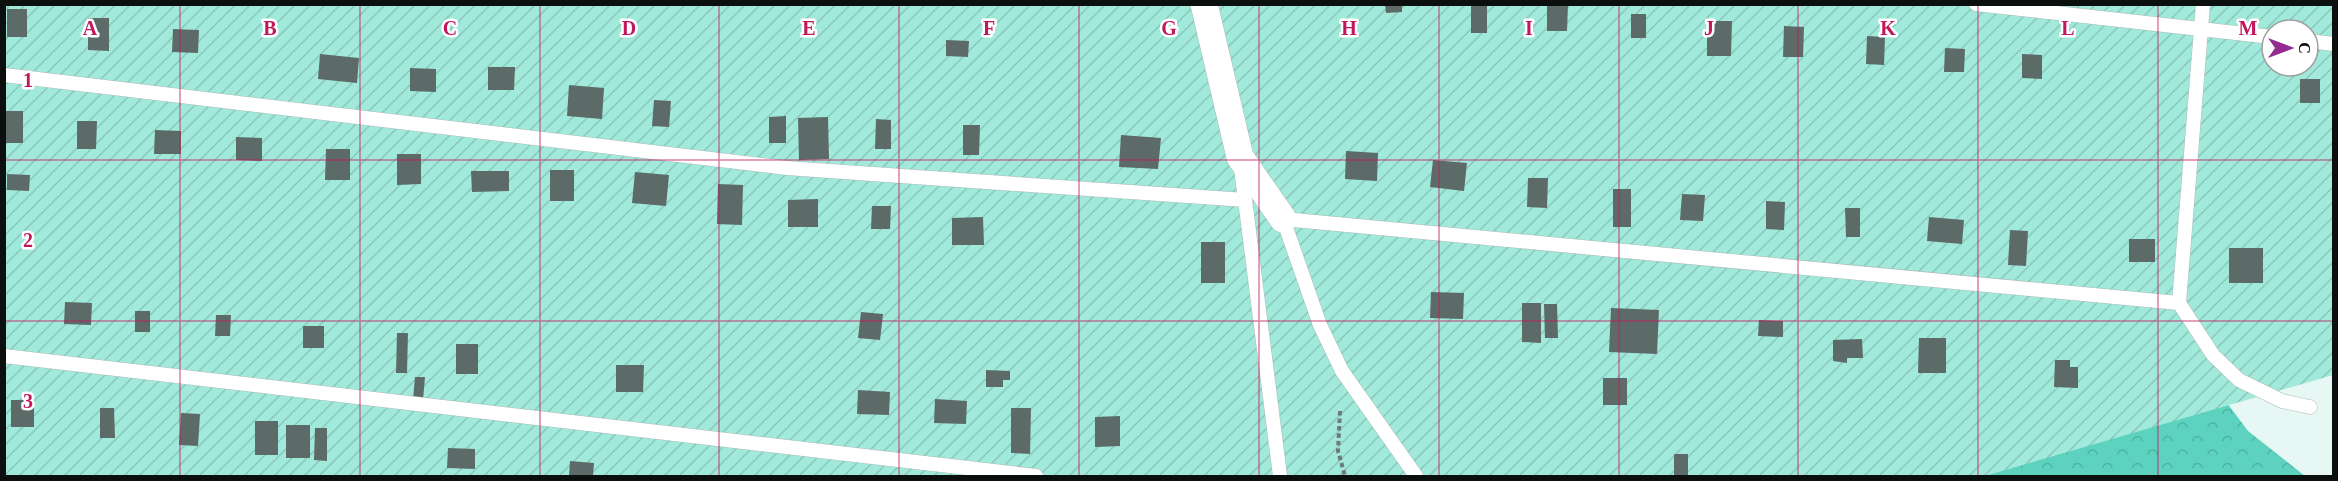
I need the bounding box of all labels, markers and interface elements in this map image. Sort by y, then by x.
text: A [83,17,98,39]
text: B [263,17,277,39]
text: C [443,17,457,39]
text: D [622,17,636,39]
text: E [802,17,816,39]
text: F [983,17,995,39]
text: G [1161,17,1177,39]
text: H [1341,17,1357,39]
text: I [1525,17,1533,39]
text: J [1704,17,1714,39]
text: K [1880,17,1896,39]
text: L [2061,17,2075,39]
text: M [2239,17,2258,39]
north arrow [2260,18,2320,78]
text: С [2296,42,2313,54]
text: 1 [23,69,33,91]
text: 2 [23,229,33,251]
text: 3 [23,390,33,412]

